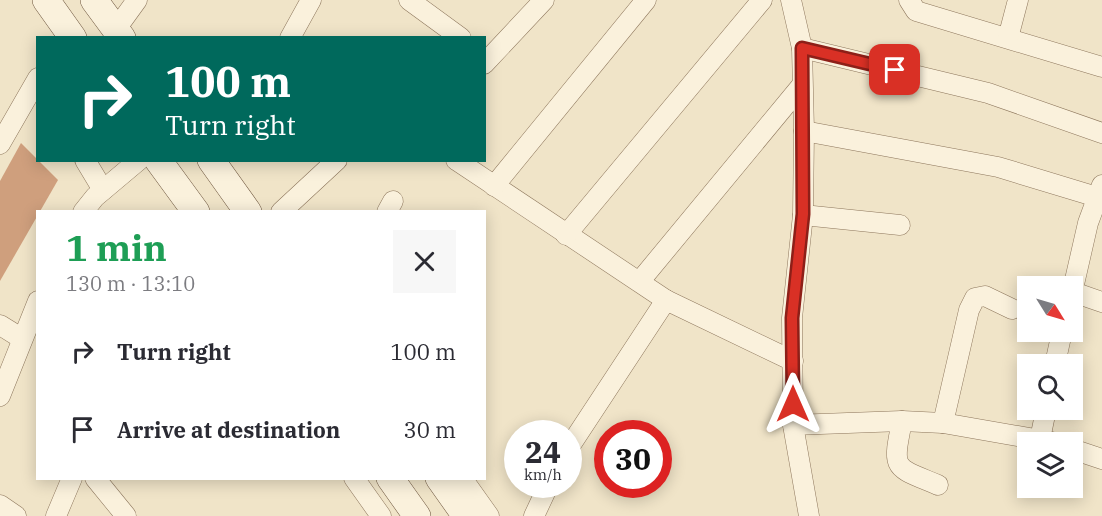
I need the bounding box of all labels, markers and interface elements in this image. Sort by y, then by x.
pin [869,44,920,95]
icon: arrive [878,53,911,86]
text: 100 m [165,54,291,109]
icon: right [66,60,144,138]
text: Turn right [165,107,296,142]
text: 1 min [66,224,167,271]
button: close [393,230,456,293]
text: 130 m · 13:10 [66,270,195,297]
north arrow [1017,276,1083,342]
map controls [1017,276,1083,498]
icon: right [66,335,99,368]
text: Turn right [117,337,231,366]
text: 100 m [390,337,456,366]
button: search [1017,354,1083,420]
position arrow [761,372,825,436]
icon: arrive [66,413,99,446]
text: Arrive at destination [117,415,340,444]
text: 30 m [404,415,456,444]
speed limit sign: 30 [594,420,672,498]
text: 24 [525,432,561,471]
button: layers [1017,432,1083,498]
text: km/h [524,465,562,484]

